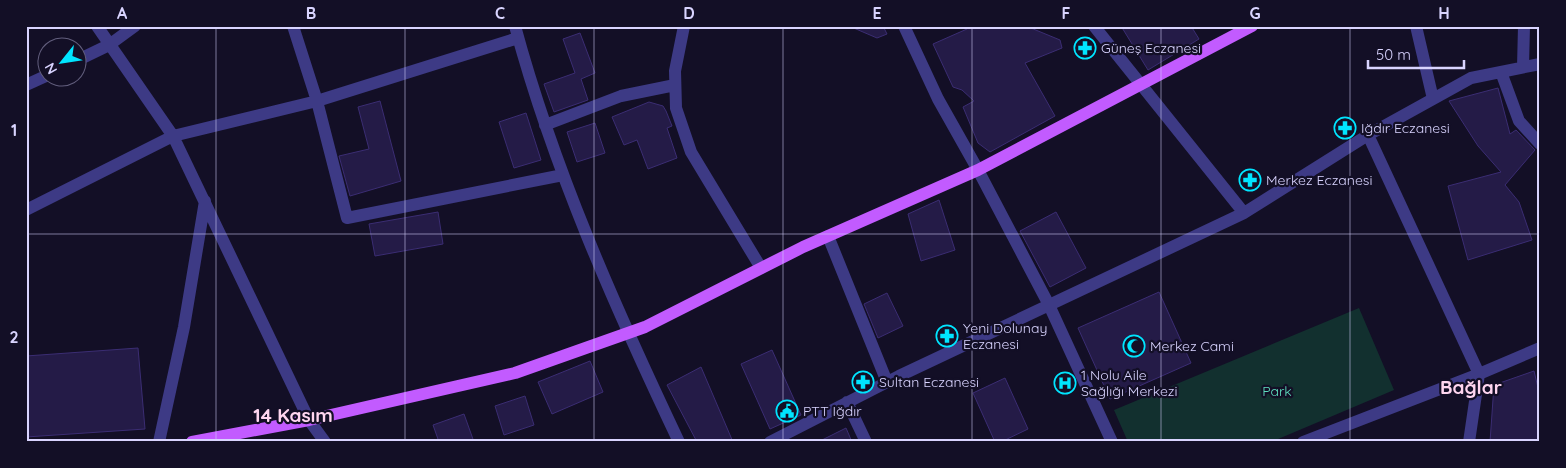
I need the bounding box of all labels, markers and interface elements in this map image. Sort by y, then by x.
text: A [117,3,128,23]
text: B [306,3,316,23]
text: C [495,3,505,23]
text: D [683,3,695,23]
text: E [872,3,882,23]
text: F [1062,3,1071,23]
text: G [1249,3,1261,23]
text: H [1438,3,1450,23]
pharmacy icon: Güneş Eczanesi [1073,36,1097,60]
north arrow [38,38,88,88]
scale bar [1368,38,1465,70]
place label: Güneş Eczanesi [1101,39,1201,57]
text: 50 m [1376,45,1411,64]
text: N [40,60,61,77]
pharmacy icon: Iğdır Eczanesi [1333,116,1357,140]
place label: Iğdır Eczanesi [1361,119,1450,137]
text: 1 [11,120,17,140]
pharmacy icon: Merkez Eczanesi [1238,168,1262,192]
place label: Merkez Eczanesi [1266,171,1372,189]
place label: Yeni Dolunay Eczanesi [963,319,1047,353]
pharmacy icon: Yeni Dolunay Eczanesi [935,324,959,348]
text: 2 [9,327,19,347]
mosque icon: Merkez Cami [1122,334,1146,358]
place label: Merkez Cami [1150,337,1234,355]
place label: 1 Nolu Aile Sağlığı Merkezi [1081,366,1178,400]
pharmacy icon: Sultan Eczanesi [851,370,875,394]
hospital icon: 1 Nolu Aile Sağlığı Merkezi [1053,371,1077,395]
place label: Sultan Eczanesi [879,373,979,391]
district label: Bağlar [1440,375,1502,399]
park label: Park [1262,382,1292,400]
public building icon: PTT Iğdır [775,399,799,423]
place label: PTT Iğdır [803,402,862,420]
district label: 14 Kasım [253,403,333,427]

